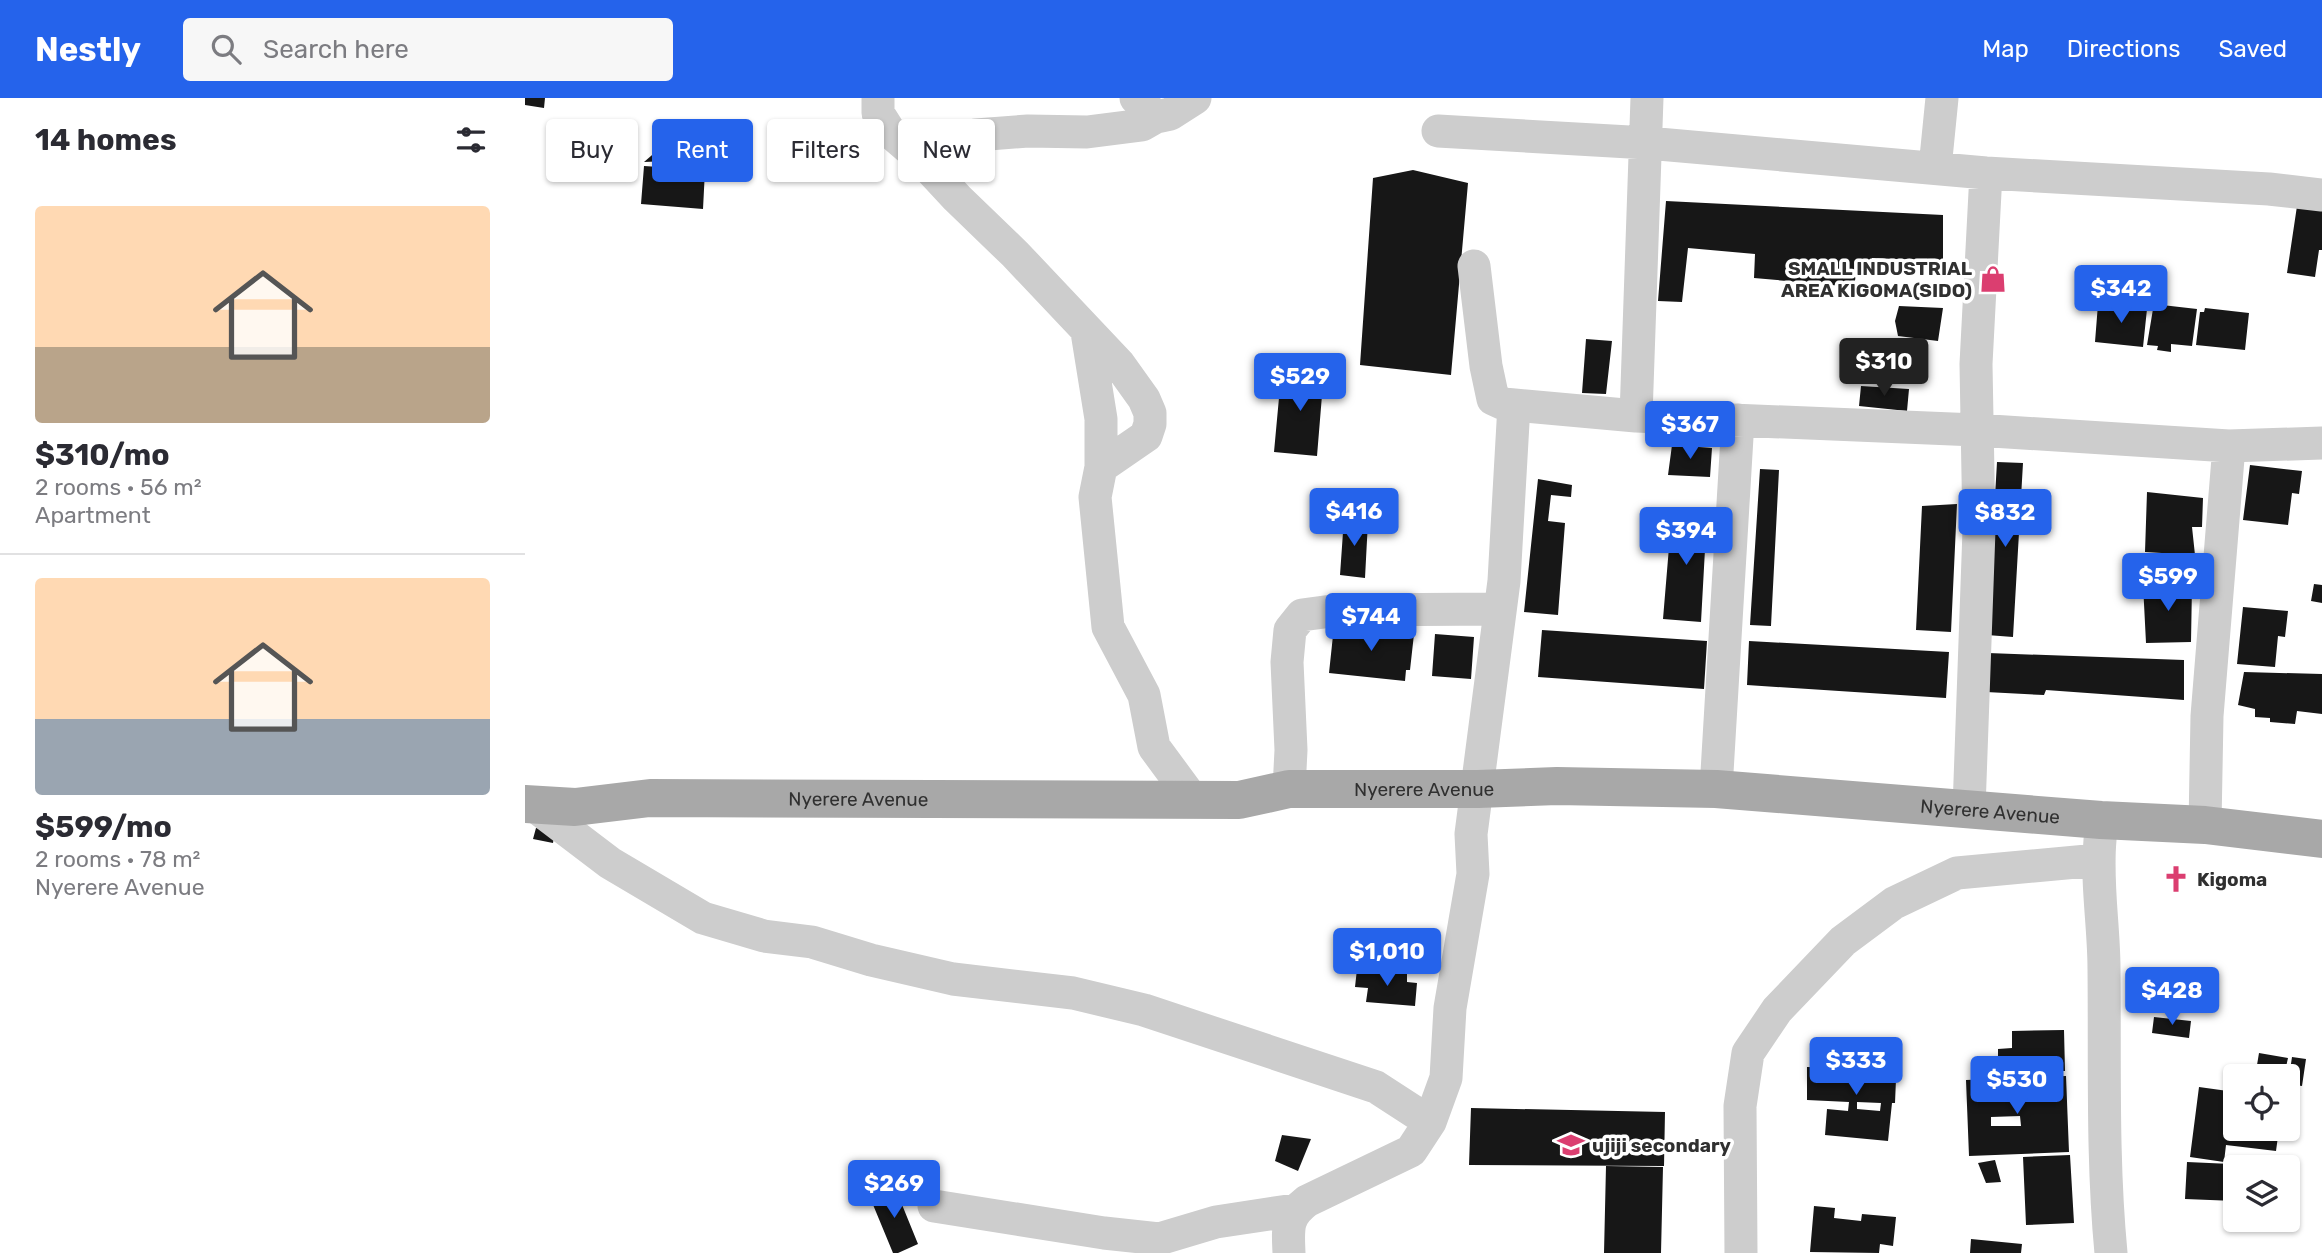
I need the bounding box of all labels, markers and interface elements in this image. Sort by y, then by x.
search box [183,18,673,81]
text: Nestly [35,30,141,69]
icon: search [207,30,245,68]
text: Search here [263,34,409,65]
text: Map [1982,35,2029,63]
text: Directions [2067,35,2180,63]
text: Saved [2218,35,2287,63]
chip: Buy [546,119,638,182]
chip: Rent [652,119,753,182]
chip: Filters [767,119,884,182]
chip: New [898,119,995,182]
icon: filters [452,121,490,159]
text: 14 homes [35,122,177,158]
icon: home [200,252,326,378]
place label: SMALL INDUSTRIAL AREA KIGOMA(SIDO) [1781,257,1973,302]
shop icon: SMALL INDUSTRIAL AREA KIGOMA(SIDO) [1978,264,2008,294]
pin: $342 [2080,266,2162,325]
text: $342 [2090,274,2152,302]
pin: $310 [1843,338,1925,398]
text: $310 [1855,347,1913,375]
pin: $529 [1259,354,1341,413]
text: $529 [1270,362,1330,390]
pin: $367 [1649,402,1731,461]
text: $367 [1661,410,1719,438]
text: $310/mo [35,437,170,473]
text: 2 rooms · 56 m² [35,473,202,501]
pin: $416 [1313,489,1395,548]
pin: $832 [1964,490,2046,549]
text: $416 [1326,497,1382,525]
text: $832 [1974,498,2036,526]
text: Apartment [35,501,151,529]
pin: $394 [1645,508,1727,567]
text: $394 [1656,516,1716,544]
pin: $599 [2127,554,2209,613]
text: $599 [2138,562,2198,590]
pin: $744 [1330,594,1412,653]
text: $744 [1341,602,1401,630]
icon: home [200,624,326,750]
street label: Nyerere Avenue [1354,777,1495,801]
street label: Nyerere Avenue [788,787,928,810]
street label: Nyerere Avenue [1919,794,2061,828]
text: $599/mo [35,809,172,845]
text: 2 rooms · 78 m² [35,845,200,873]
church icon: Kigoma [2161,864,2191,894]
place label: Kigoma [2197,868,2267,891]
text: Nyerere Avenue [35,873,205,901]
pin: $1,010 [1330,928,1444,988]
text: $1,010 [1349,937,1425,965]
pin: $428 [2131,968,2213,1027]
text: $428 [2141,976,2203,1004]
pin: $333 [1815,1038,1897,1097]
text: $333 [1826,1046,1886,1074]
pin: $530 [1976,1056,2058,1116]
map controls [2223,1064,2300,1232]
button: locate [2223,1064,2300,1141]
text: $530 [1986,1065,2048,1093]
school or university icon: ujiji secondary [1556,1130,1586,1160]
place label: ujiji secondary [1592,1134,1732,1157]
button: layers [2223,1155,2300,1232]
pin: $269 [853,1160,935,1220]
text: $269 [864,1169,924,1197]

